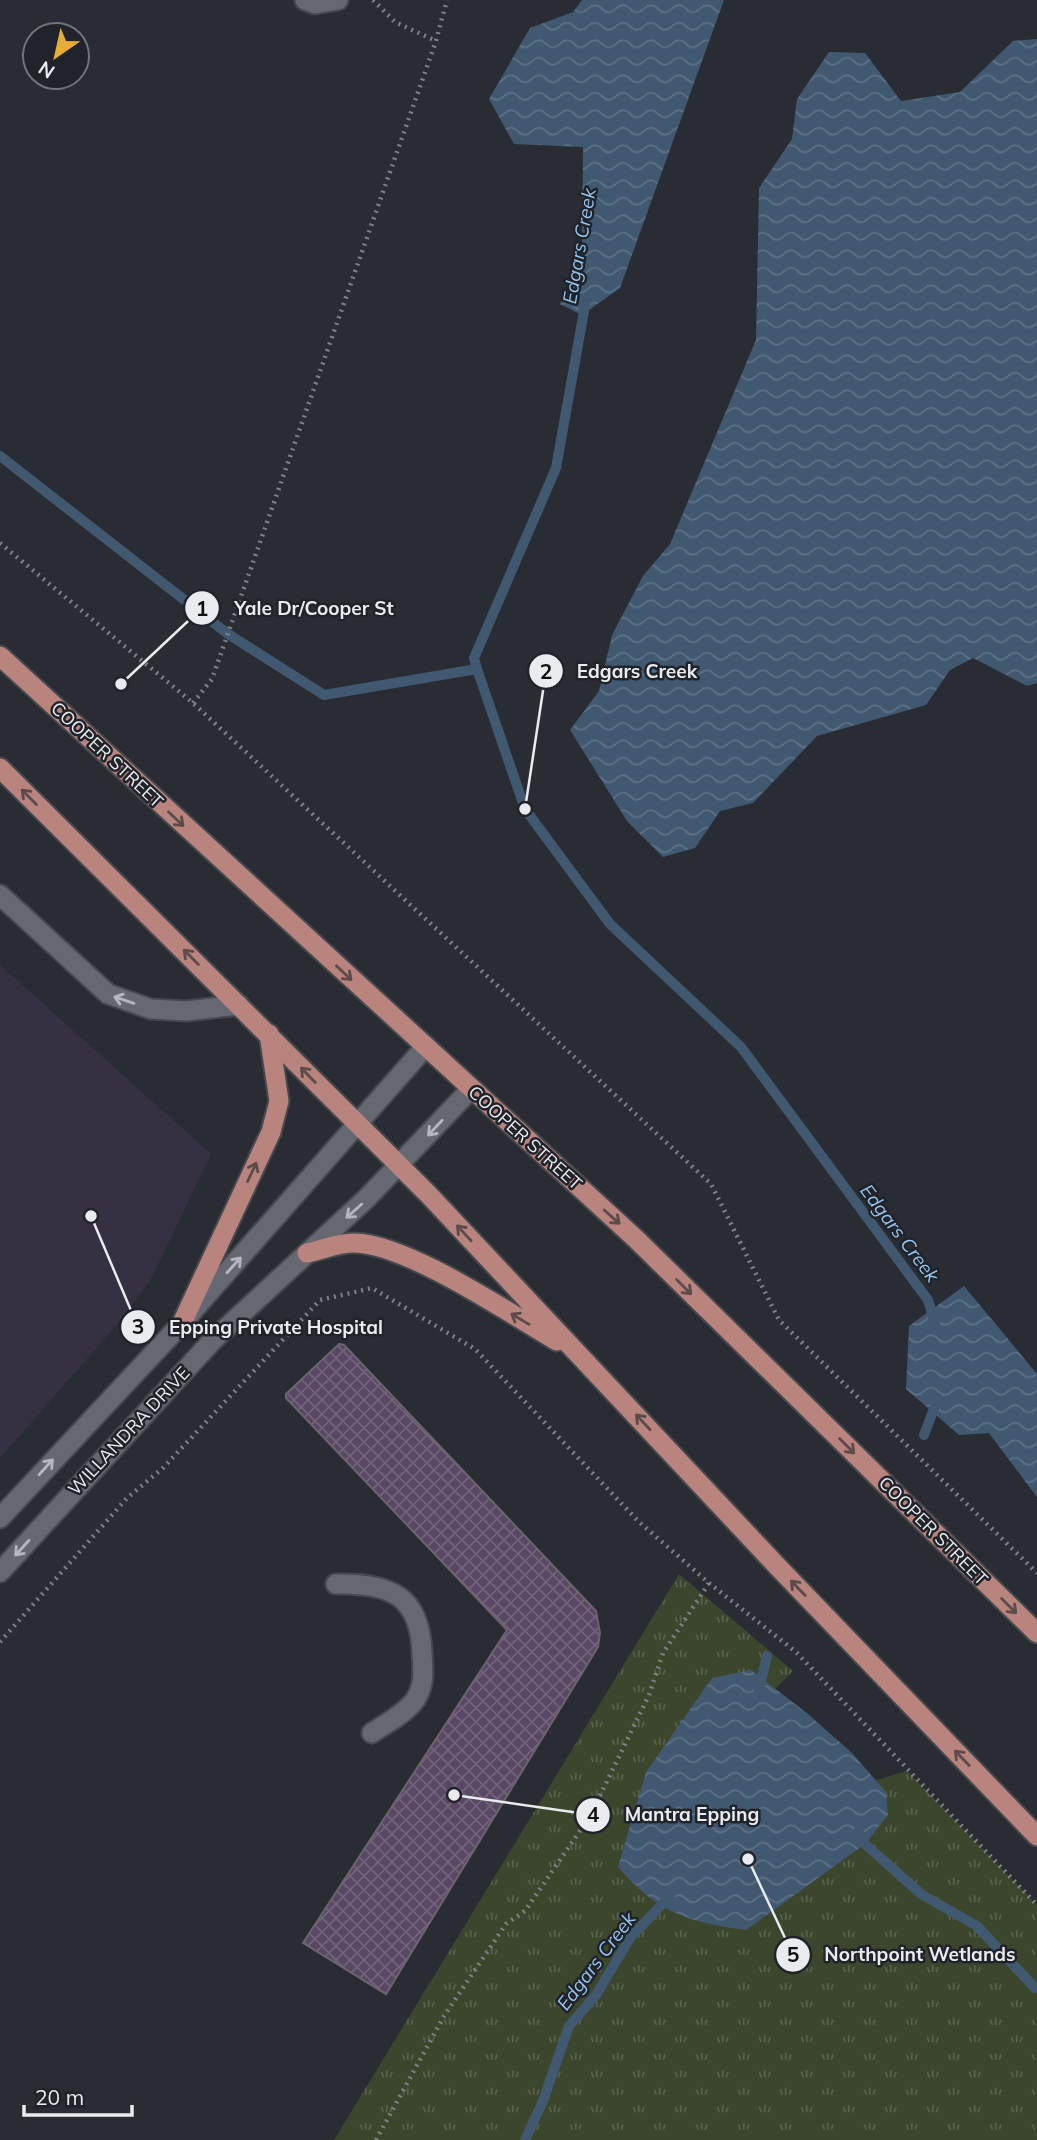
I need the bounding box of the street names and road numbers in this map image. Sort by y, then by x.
street label: COOPER STREET [46,697,168,813]
street label: COOPER STREET [464,1080,587,1195]
street label: WILLANDRA DRIVE [63,1361,194,1500]
street label: COOPER STREET [874,1471,993,1590]

